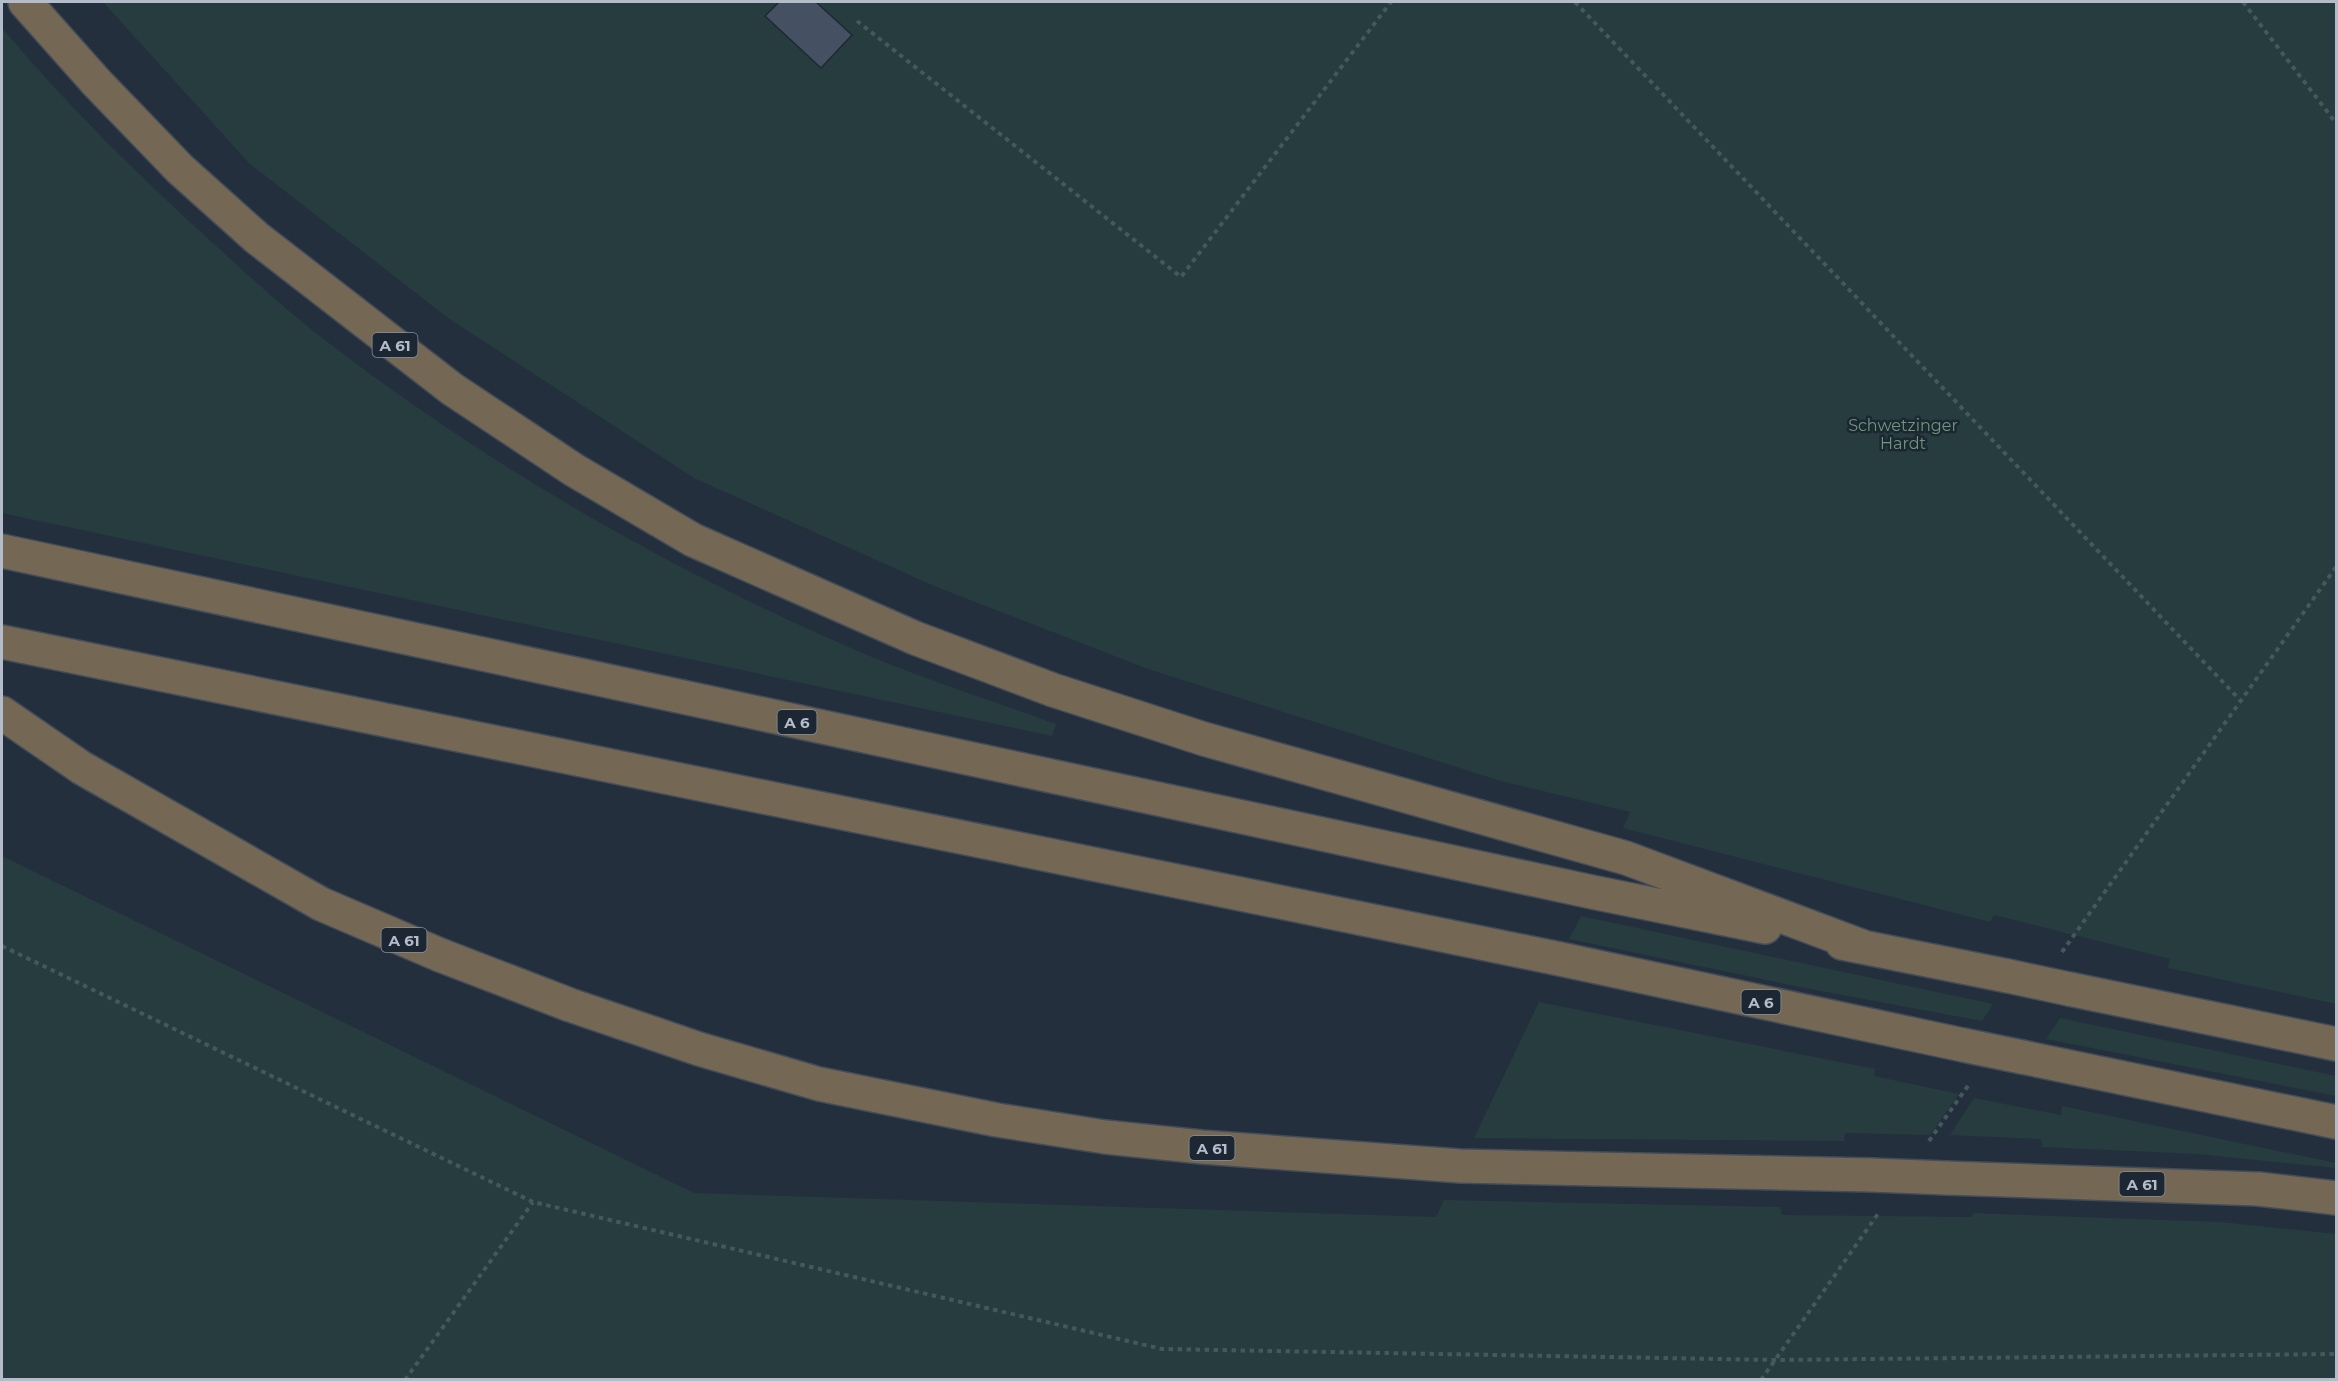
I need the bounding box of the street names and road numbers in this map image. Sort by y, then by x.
road number: A 61 [372,333,418,357]
road number: A 6 [778,710,816,734]
road number: A 61 [382,928,426,952]
road number: A 6 [1742,990,1780,1014]
road number: A 61 [1190,1136,1234,1160]
road number: A 61 [2120,1172,2164,1196]

